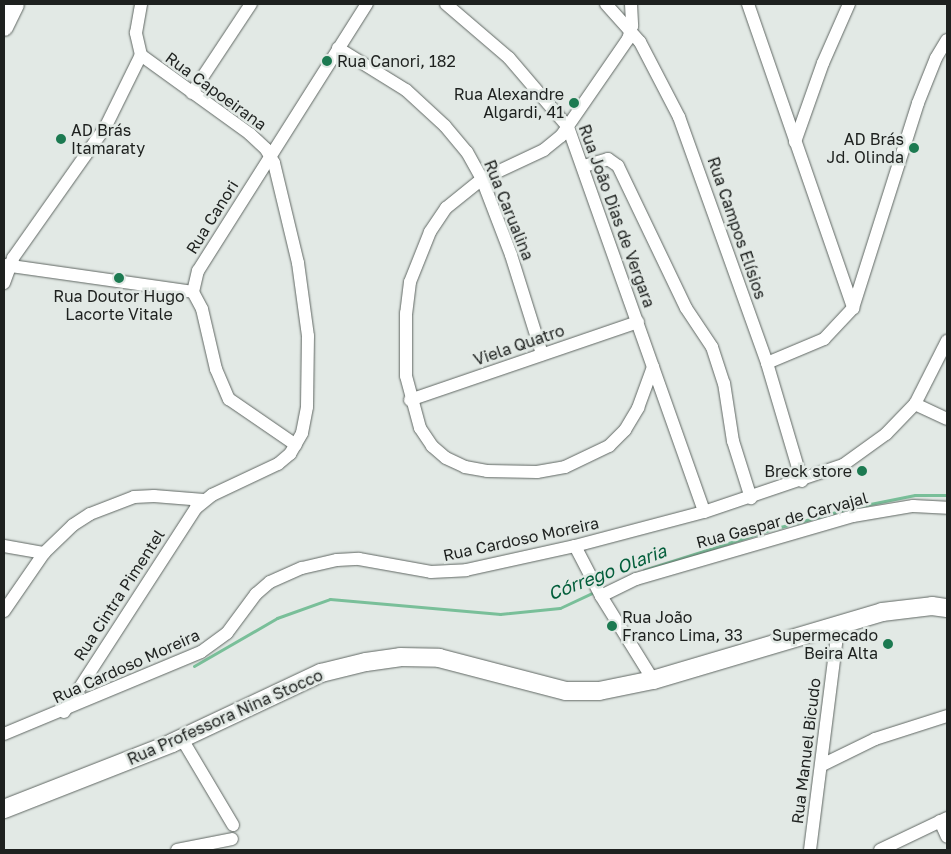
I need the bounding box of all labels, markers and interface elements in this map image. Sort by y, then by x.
street label: Rua Capoeirana [162,48,270,134]
place label: Rua Canori, 182 [337,51,456,71]
marker: Rua Canori, 182 [321,55,333,67]
place label: Rua Alexandre Algardi, 41 [454,84,564,122]
marker: Rua Alexandre Algardi, 41 [568,97,580,109]
place label: AD Brás Itamaraty [71,120,145,158]
street label: Rua João Dias de Vergara [575,122,659,310]
place label: AD Brás Jd. Olinda [827,129,904,167]
marker: AD Brás Itamaraty [55,133,67,145]
marker: AD Brás Jd. Olinda [908,142,920,154]
street label: Rua Campos Elísios [704,154,770,302]
street label: Rua Carualina [480,157,538,263]
street label: Rua Canori [182,177,242,257]
marker: Rua Doutor Hugo Lacorte Vitale [113,272,125,284]
place label: Rua Doutor Hugo Lacorte Vitale [53,286,185,324]
street label: Viela Quatro [471,320,567,370]
place label: Breck store [764,461,852,481]
marker: Breck store [856,465,868,477]
street label: Rua Gaspar de Carvajal [694,488,870,552]
street label: Rua Cardoso Moreira [441,513,601,565]
street label: Rua Cintra Pimentel [69,526,169,664]
water label: Córrego Olaria [545,540,669,604]
place label: Rua João Franco Lima, 33 [622,607,743,645]
marker: Rua João Franco Lima, 33 [606,620,618,632]
street label: Rua Cardoso Moreira [50,625,202,707]
place label: Supermecado Beira Alta [772,625,878,663]
marker: Supermecado Beira Alta [882,638,894,650]
street label: Rua Professora Nina Stocco [124,665,326,769]
street label: Rua Manuel Bicudo [788,677,824,825]

